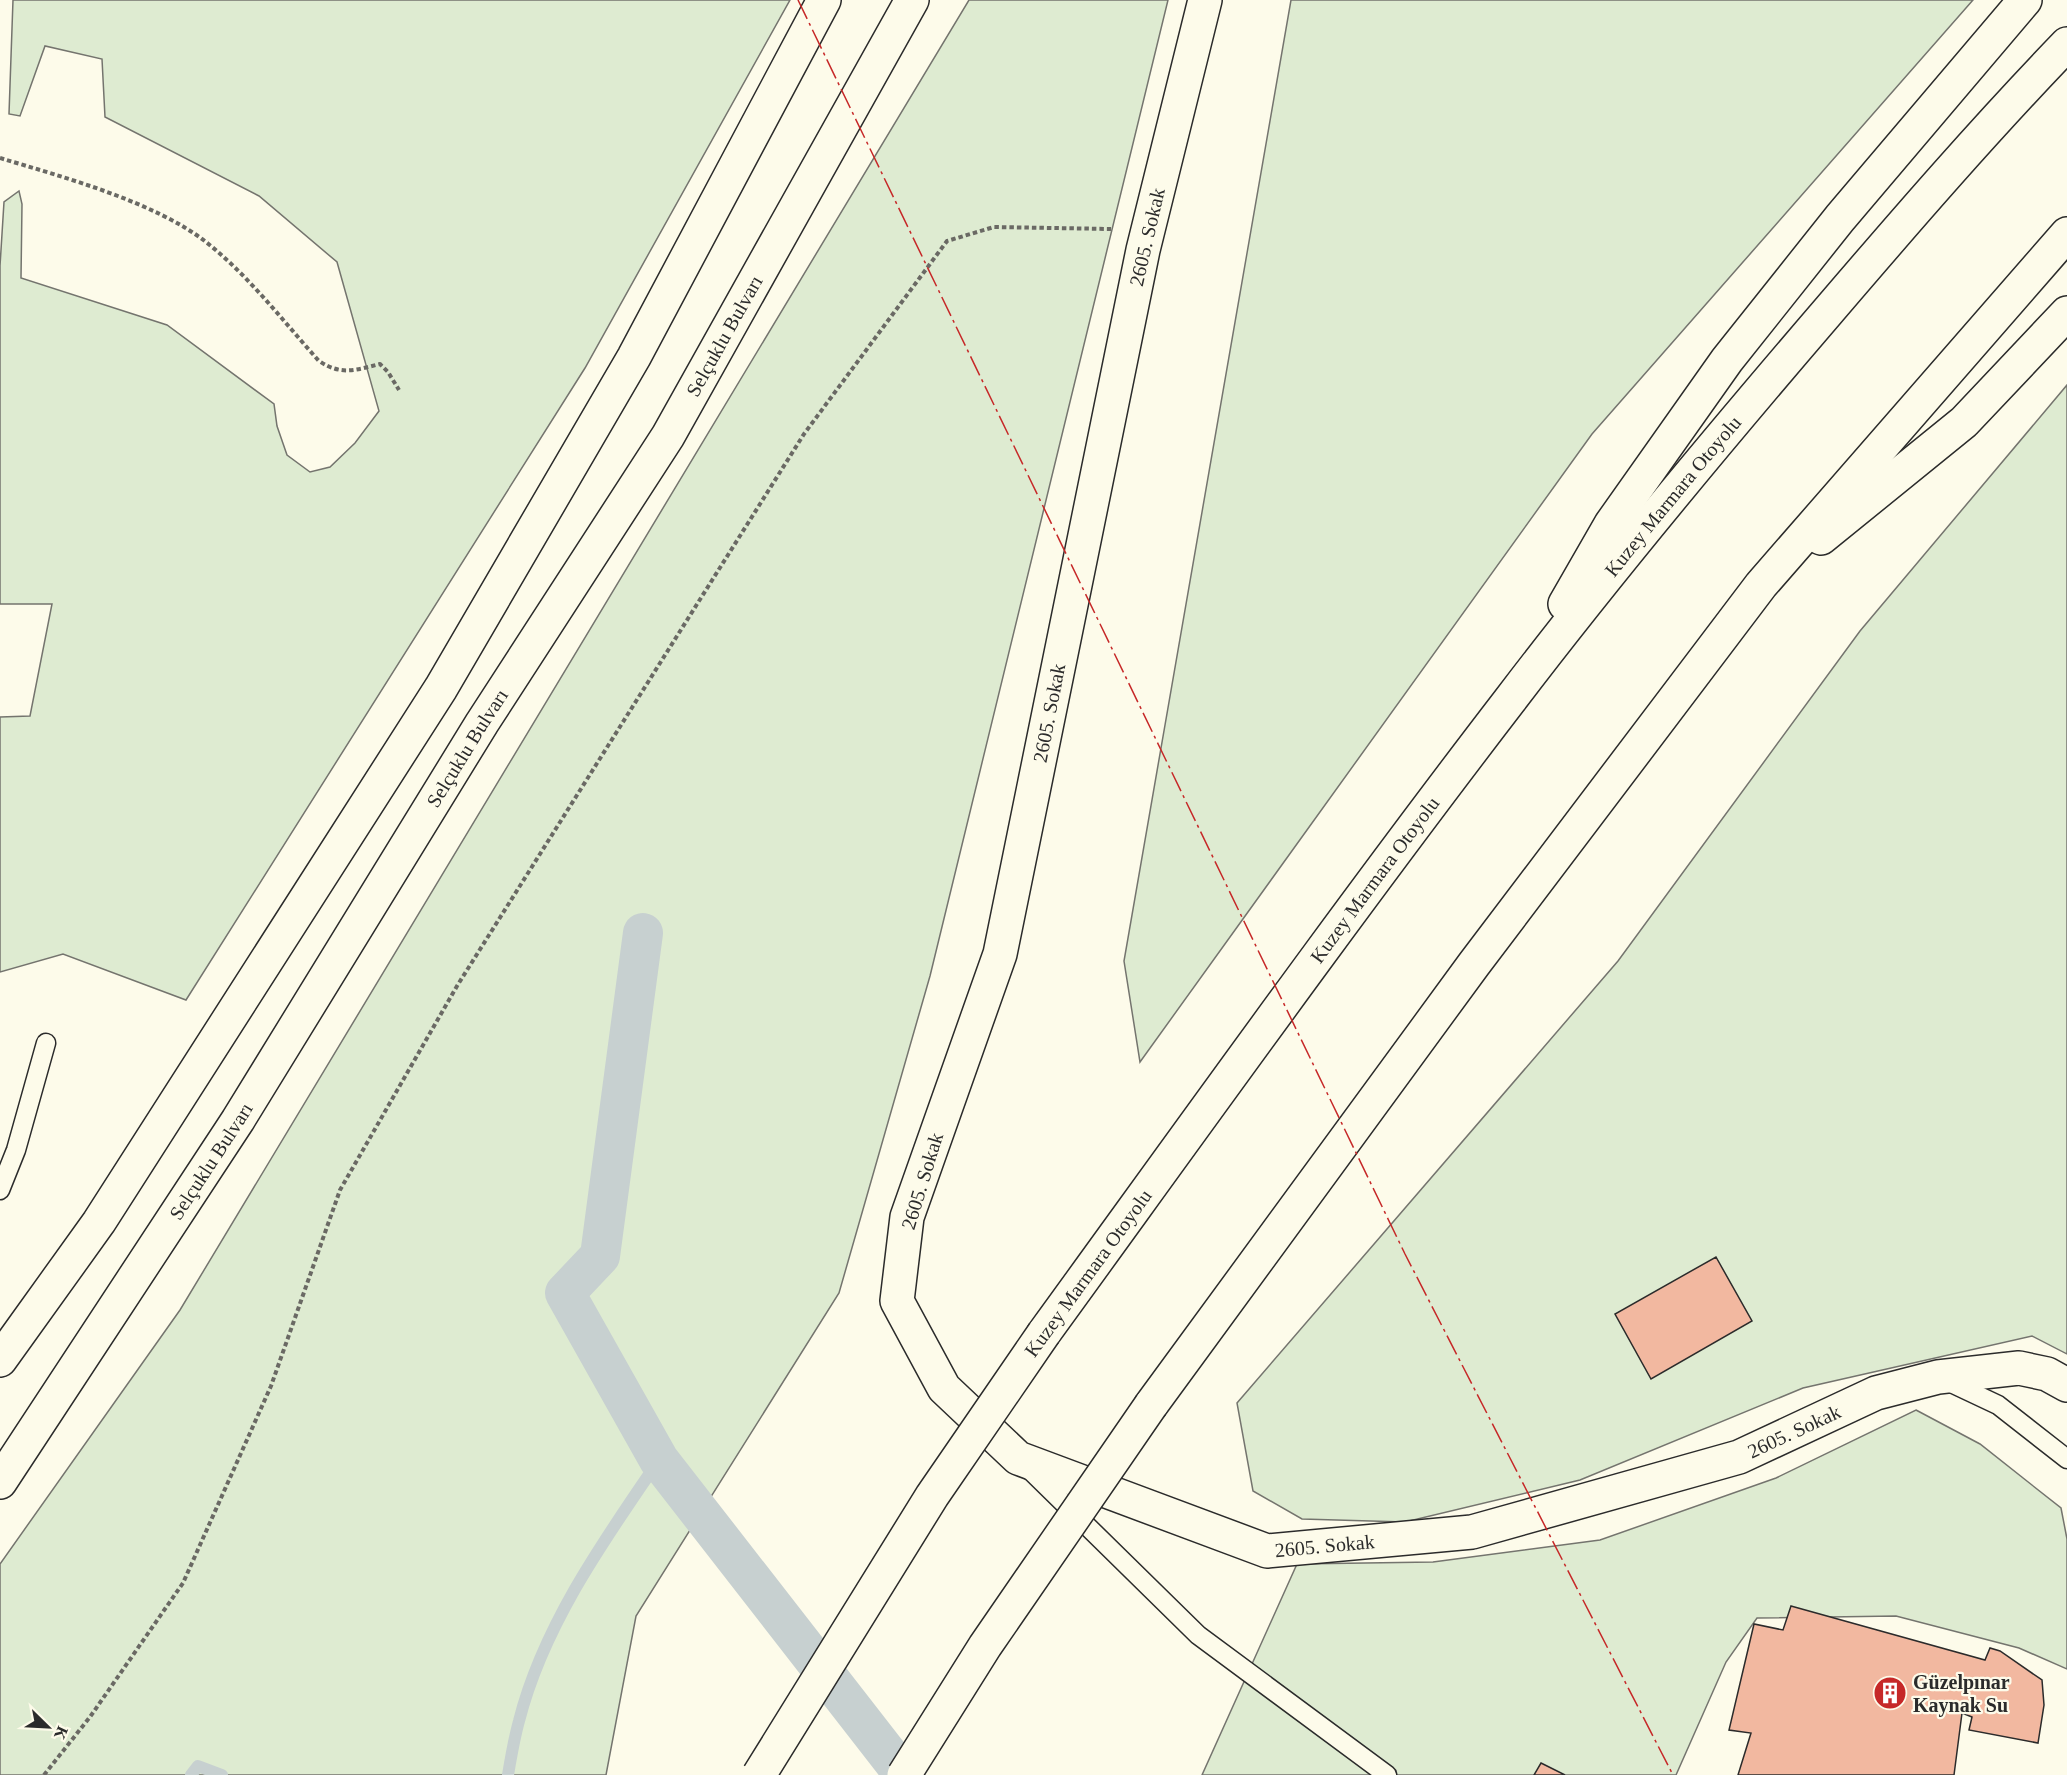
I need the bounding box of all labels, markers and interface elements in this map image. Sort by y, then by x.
street label: 2605. Sokak [1125,186,1169,288]
street label: Selçuklu Bulvarı [681,271,767,400]
street label: Kuzey Marmara Otoyolu [1600,411,1745,581]
street label: 2605. Sokak [1029,662,1069,764]
street label: Selçuklu Bulvarı [422,684,512,811]
street label: Kuzey Marmara Otoyolu [1306,792,1443,967]
street label: Selçuklu Bulvarı [165,1098,257,1224]
street label: 2605. Sokak [897,1130,947,1232]
street label: Kuzey Marmara Otoyolu [1020,1185,1157,1361]
street label: 2605. Sokak [1744,1400,1844,1462]
street label: 2605. Sokak [1274,1530,1376,1561]
place label: Güzelpınar Kaynak Su [1913,1671,2010,1717]
building icon: Güzelpınar Kaynak Su [1872,1675,1908,1711]
north arrow [18,1697,78,1757]
text: K [51,1724,72,1743]

